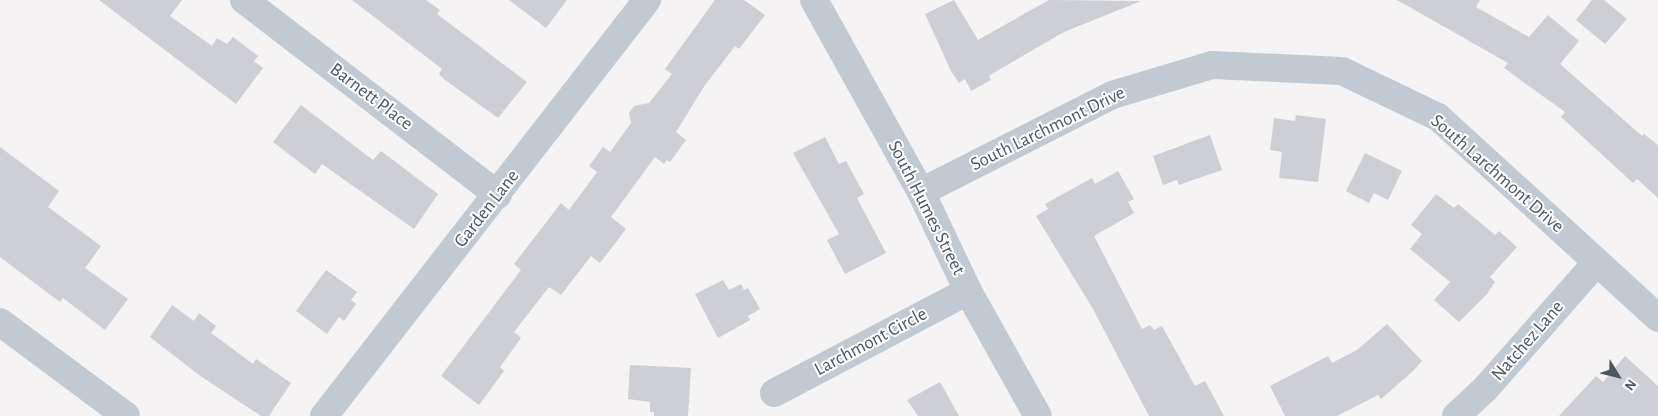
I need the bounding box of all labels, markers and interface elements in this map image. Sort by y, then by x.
street label: Barnett Place [325,58,417,136]
street label: South Larchmont Drive [967,82,1129,176]
street label: South Larchmont Drive [1426,110,1568,238]
street label: South Humes Street [882,137,970,279]
street label: Garden Lane [450,166,524,252]
street label: Natchez Lane [1487,296,1569,386]
street label: Larchmont Circle [811,303,931,381]
north arrow [1593,351,1643,401]
text: N [1622,377,1639,393]

